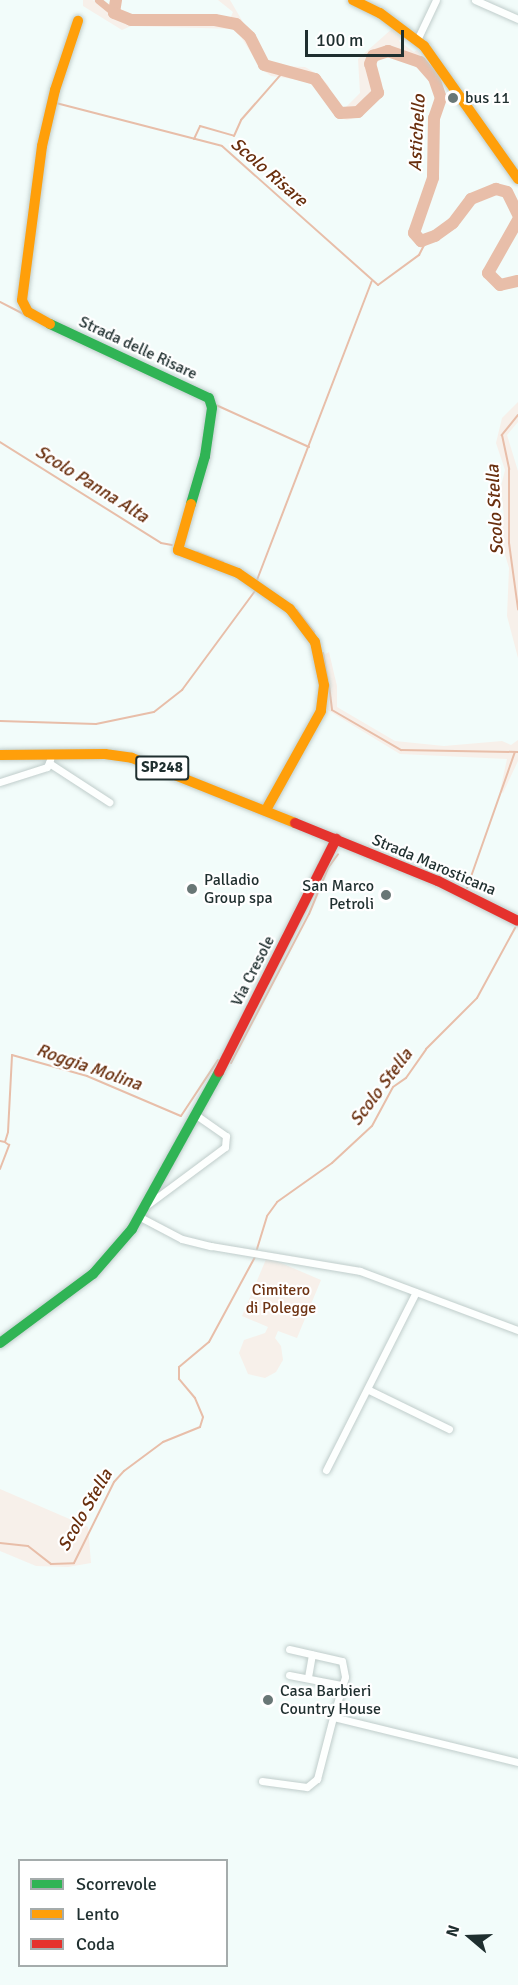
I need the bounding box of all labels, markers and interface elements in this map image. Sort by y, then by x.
scale bar [308,18,407,56]
text: 100 m [316,29,363,51]
place label: bus 11 [465,88,510,108]
marker: bus 11 [446,91,460,105]
water label: Astichello [404,94,430,172]
water label: Scolo Risare [226,133,312,211]
street label: Strada delle Risare [76,312,200,384]
water label: Scolo Panna Alta [32,441,152,527]
water label: Scolo Stella [482,464,508,556]
road number: SP248 [135,756,189,780]
street label: Strada Marosticana [369,830,499,900]
place label: Palladio Group spa [204,870,273,908]
place label: San Marco Petroli [302,876,374,914]
marker: Palladio Group spa [185,882,199,896]
marker: San Marco Petroli [379,888,393,902]
street label: Via Cresole [227,933,279,1009]
water label: Roggia Molina [34,1039,144,1095]
water label: Scolo Stella [345,1044,417,1130]
park label: Cimitero di Polegge [246,1280,316,1318]
water label: Scolo Stella [53,1465,117,1555]
place label: Casa Barbieri Country House [280,1681,381,1719]
marker: Casa Barbieri Country House [261,1693,275,1707]
legend [18,1859,228,1967]
text: Scorrevole [76,1873,157,1895]
text: Lento [76,1903,119,1925]
north arrow [440,1907,500,1967]
text: N [442,1923,464,1940]
text: Coda [76,1933,115,1955]

